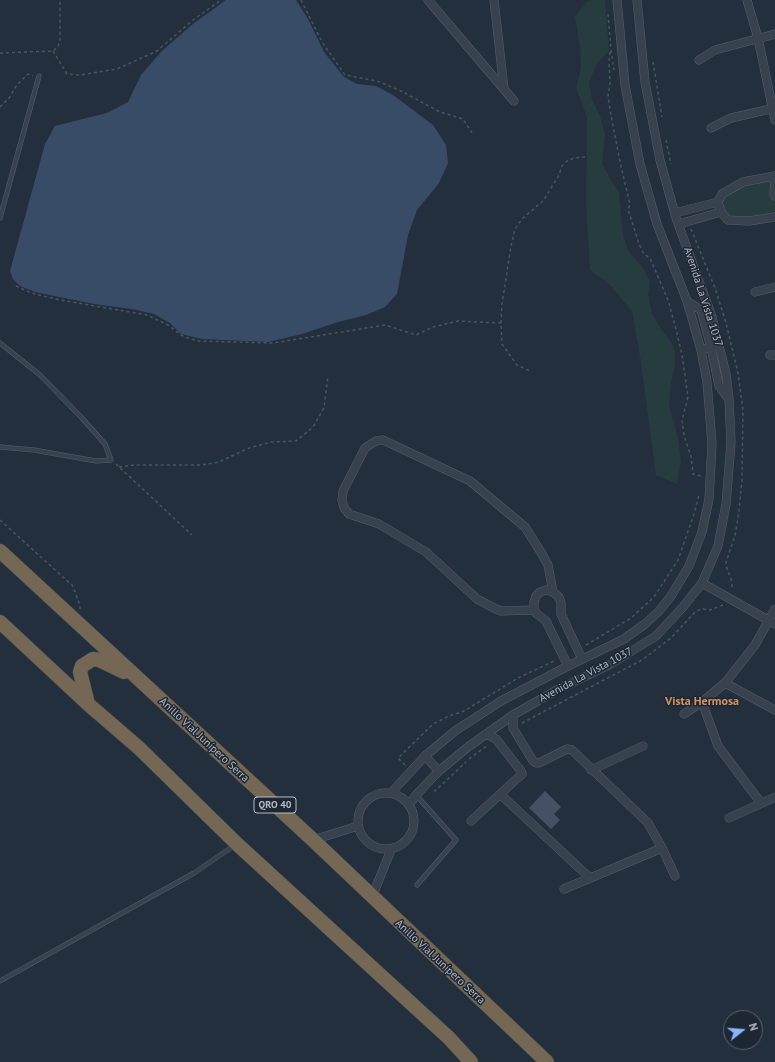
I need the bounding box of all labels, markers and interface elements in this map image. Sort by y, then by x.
street label: Avenida La Vista 1037 [681,246,725,348]
street label: Avenida La Vista 1037 [537,645,635,705]
street label: Anillo Vial Junípero Serra [156,695,252,785]
district label: Vista Hermosa [665,695,739,709]
road number: QRO 40 [254,797,296,813]
street label: Anillo Vial Junípero Serra [392,917,488,1007]
north arrow [723,1010,763,1050]
text: N [746,1021,761,1032]

